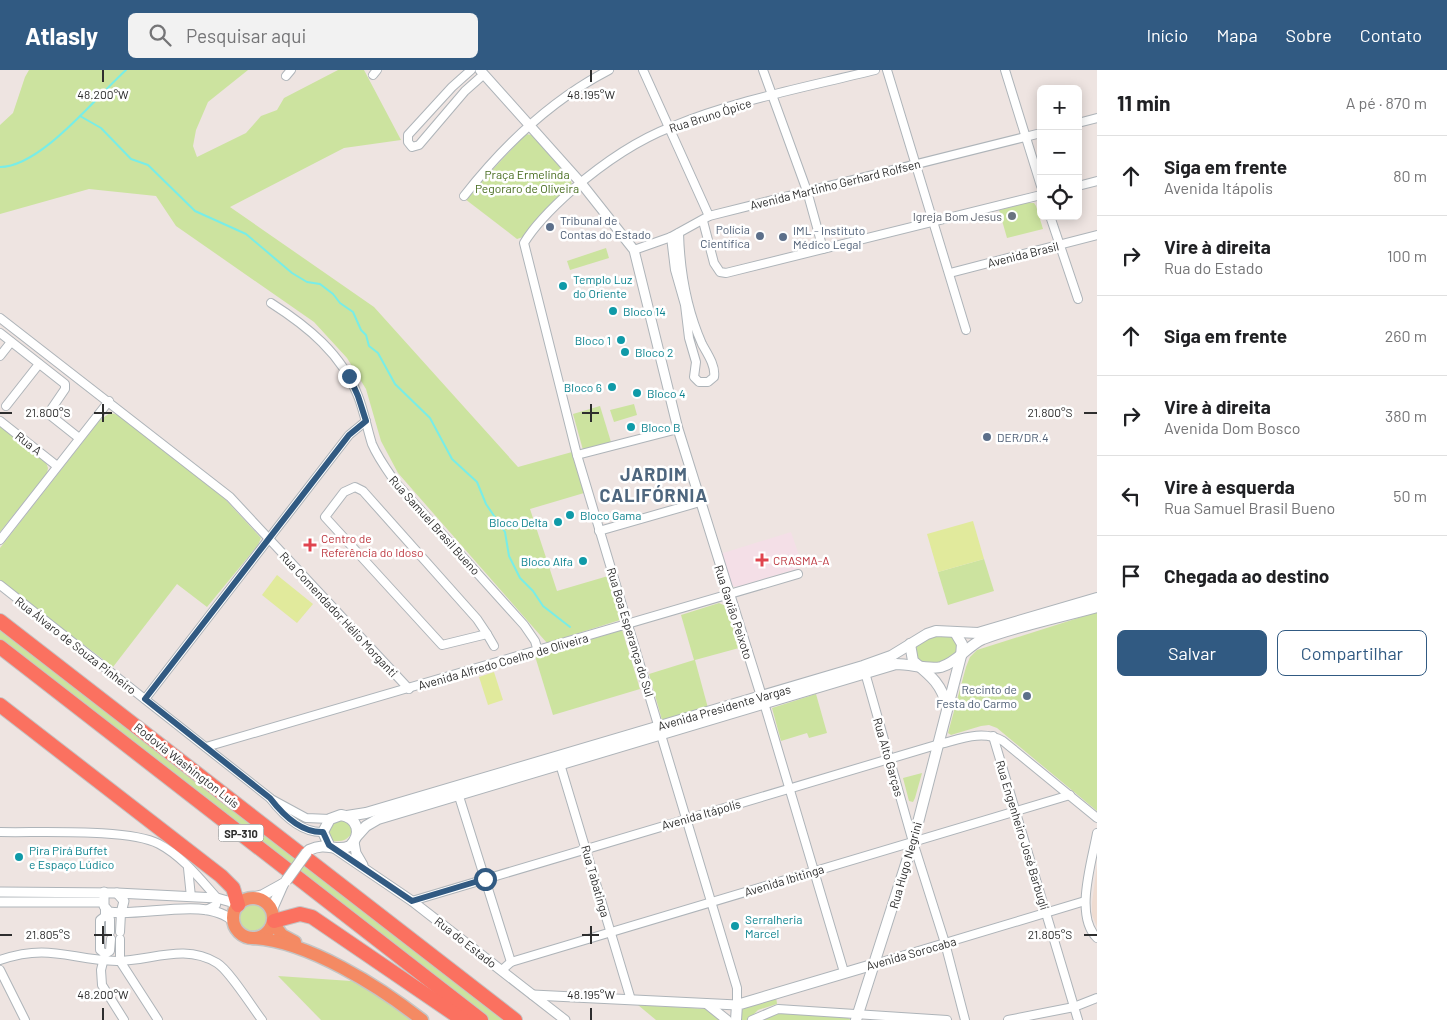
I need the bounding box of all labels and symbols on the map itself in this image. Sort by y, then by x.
text: 48.200°W [77,87,129,101]
text: 48.195°W [567,87,615,101]
street label: Rua Bruno Ópice [667,95,753,135]
street label: Avenida Martinho Gerhard Rolfsen [748,156,922,212]
park label: Praça Ermelinda Pegoraro de Oliveira [475,167,579,195]
place label: Igreja Bom Jesus [913,209,1002,223]
marker: Igreja Bom Jesus [1006,210,1018,222]
place label: Tribunal de Contas do Estado [560,213,651,241]
marker: Tribunal de Contas do Estado [544,221,556,233]
place label: Polícia Científica [700,222,750,250]
place label: IML - Instituto Médico Legal [793,223,865,251]
marker: Polícia Científica [754,230,766,242]
marker: IML - Instituto Médico Legal [777,231,789,243]
street label: Avenida Brasil [986,238,1060,270]
place label: Templo Luz do Oriente [573,272,632,300]
marker: Templo Luz do Oriente [557,280,569,292]
place label: Bloco 14 [623,304,666,318]
marker: Bloco 14 [607,305,619,317]
place label: Bloco 1 [575,333,611,347]
marker: Bloco 1 [615,334,627,346]
place label: Bloco 2 [635,345,673,359]
marker: Bloco 2 [619,346,631,358]
route end [338,365,361,388]
place label: Bloco 6 [564,380,602,394]
marker: Bloco 6 [606,381,618,393]
place label: Bloco 4 [647,386,686,400]
marker: Bloco 4 [631,387,643,399]
text: 21.800°S [25,405,71,419]
text: 21.800°S [1027,405,1073,419]
place label: Bloco B [641,420,681,434]
marker: Bloco B [625,421,637,433]
street label: Rua A [13,428,45,458]
place label: DER/DR.4 [997,430,1049,444]
marker: DER/DR.4 [981,431,993,443]
district label: JARDIM CALIFÓRNIA [600,463,708,506]
street label: Rua Samuel Brasil Bueno [387,473,483,577]
place label: Bloco Gama [580,508,641,522]
marker: Bloco Gama [564,509,576,521]
place label: Bloco Delta [489,515,548,529]
marker: Bloco Delta [552,516,564,528]
place label: Centro de Referência do Idoso [321,531,424,559]
marker: Centro de Referência do Idoso [303,538,317,552]
street label: Rua Comendador Hélio Morganti [277,548,401,680]
marker: CRASMA-A [755,553,769,567]
place label: CRASMA-A [773,553,830,567]
place label: Bloco Alfa [521,554,573,568]
marker: Bloco Alfa [577,555,589,567]
street label: Rua Gavião Peixoto [712,563,756,661]
street label: Rua Boa Esperança do Sul [605,566,657,698]
street label: Rua Álvaro de Souza Pinheiro [13,593,139,697]
street label: Avenida Alfredo Coelho de Oliveira [416,630,590,692]
street label: Avenida Presidente Vargas [656,681,792,733]
place label: Recinto de Festa do Carmo [936,682,1017,710]
marker: Recinto de Festa do Carmo [1021,690,1033,702]
street label: Rua Alto Garças [871,716,907,798]
street label: Rodovia Washington Luís [132,720,242,810]
street label: Rua Engenheiro José Barbugli [994,759,1052,911]
street label: Avenida Itápolis [660,796,742,832]
street label: Rua Hugo Negrini [886,820,924,910]
road number: SP-310 [218,824,264,841]
place label: Pira Pirá Buffet e Espaço Lúdico [29,843,114,871]
street label: Rua Tabatinga [579,843,613,919]
marker: Pira Pirá Buffet e Espaço Lúdico [13,851,25,863]
street label: Avenida Ibitinga [742,861,826,899]
route start [474,868,497,891]
place label: Serralheria Marcel [745,912,802,940]
street label: Rua do Estado [432,914,500,970]
marker: Serralheria Marcel [729,920,741,932]
text: 21.805°S [26,927,70,941]
text: 21.805°S [1028,927,1072,941]
street label: Avenida Sorocaba [864,933,958,973]
text: 48.200°W [77,987,129,1001]
text: 48.195°W [567,987,615,1001]

